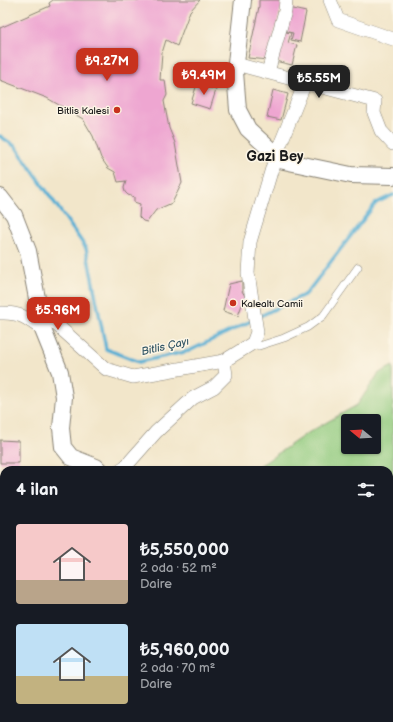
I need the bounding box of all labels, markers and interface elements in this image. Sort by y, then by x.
pin: ₺9.27M [74,48,140,82]
text: ₺9.27M [85,53,129,69]
pin: ₺9.49M [171,62,237,96]
pin: ₺5.55M [286,65,352,99]
text: ₺9.49M [182,67,226,83]
text: ₺5.55M [297,70,341,86]
place label: Bitlis Kalesi [57,105,109,117]
marker: Bitlis Kalesi [112,105,122,115]
district label: Gazi Bey [247,148,304,165]
pin: ₺5.96M [25,297,91,331]
marker: Kalealtı Camii [228,298,238,308]
place label: Kalealtı Camii [241,298,303,310]
text: ₺5.96M [36,302,80,318]
water label: Bitlis Çayı [140,335,191,358]
north arrow [341,414,381,454]
map controls [341,414,381,454]
icon: filters [355,479,377,501]
text: 4 ilan [16,480,58,500]
icon: home [48,540,96,588]
text: ₺5,550,000 [140,540,229,560]
text: 2 oda · 52 m² [140,560,217,576]
text: Daire [140,576,172,592]
icon: home [48,640,96,688]
text: ₺5,960,000 [140,640,230,660]
text: 2 oda · 70 m² [140,660,215,676]
text: Daire [140,676,172,692]

